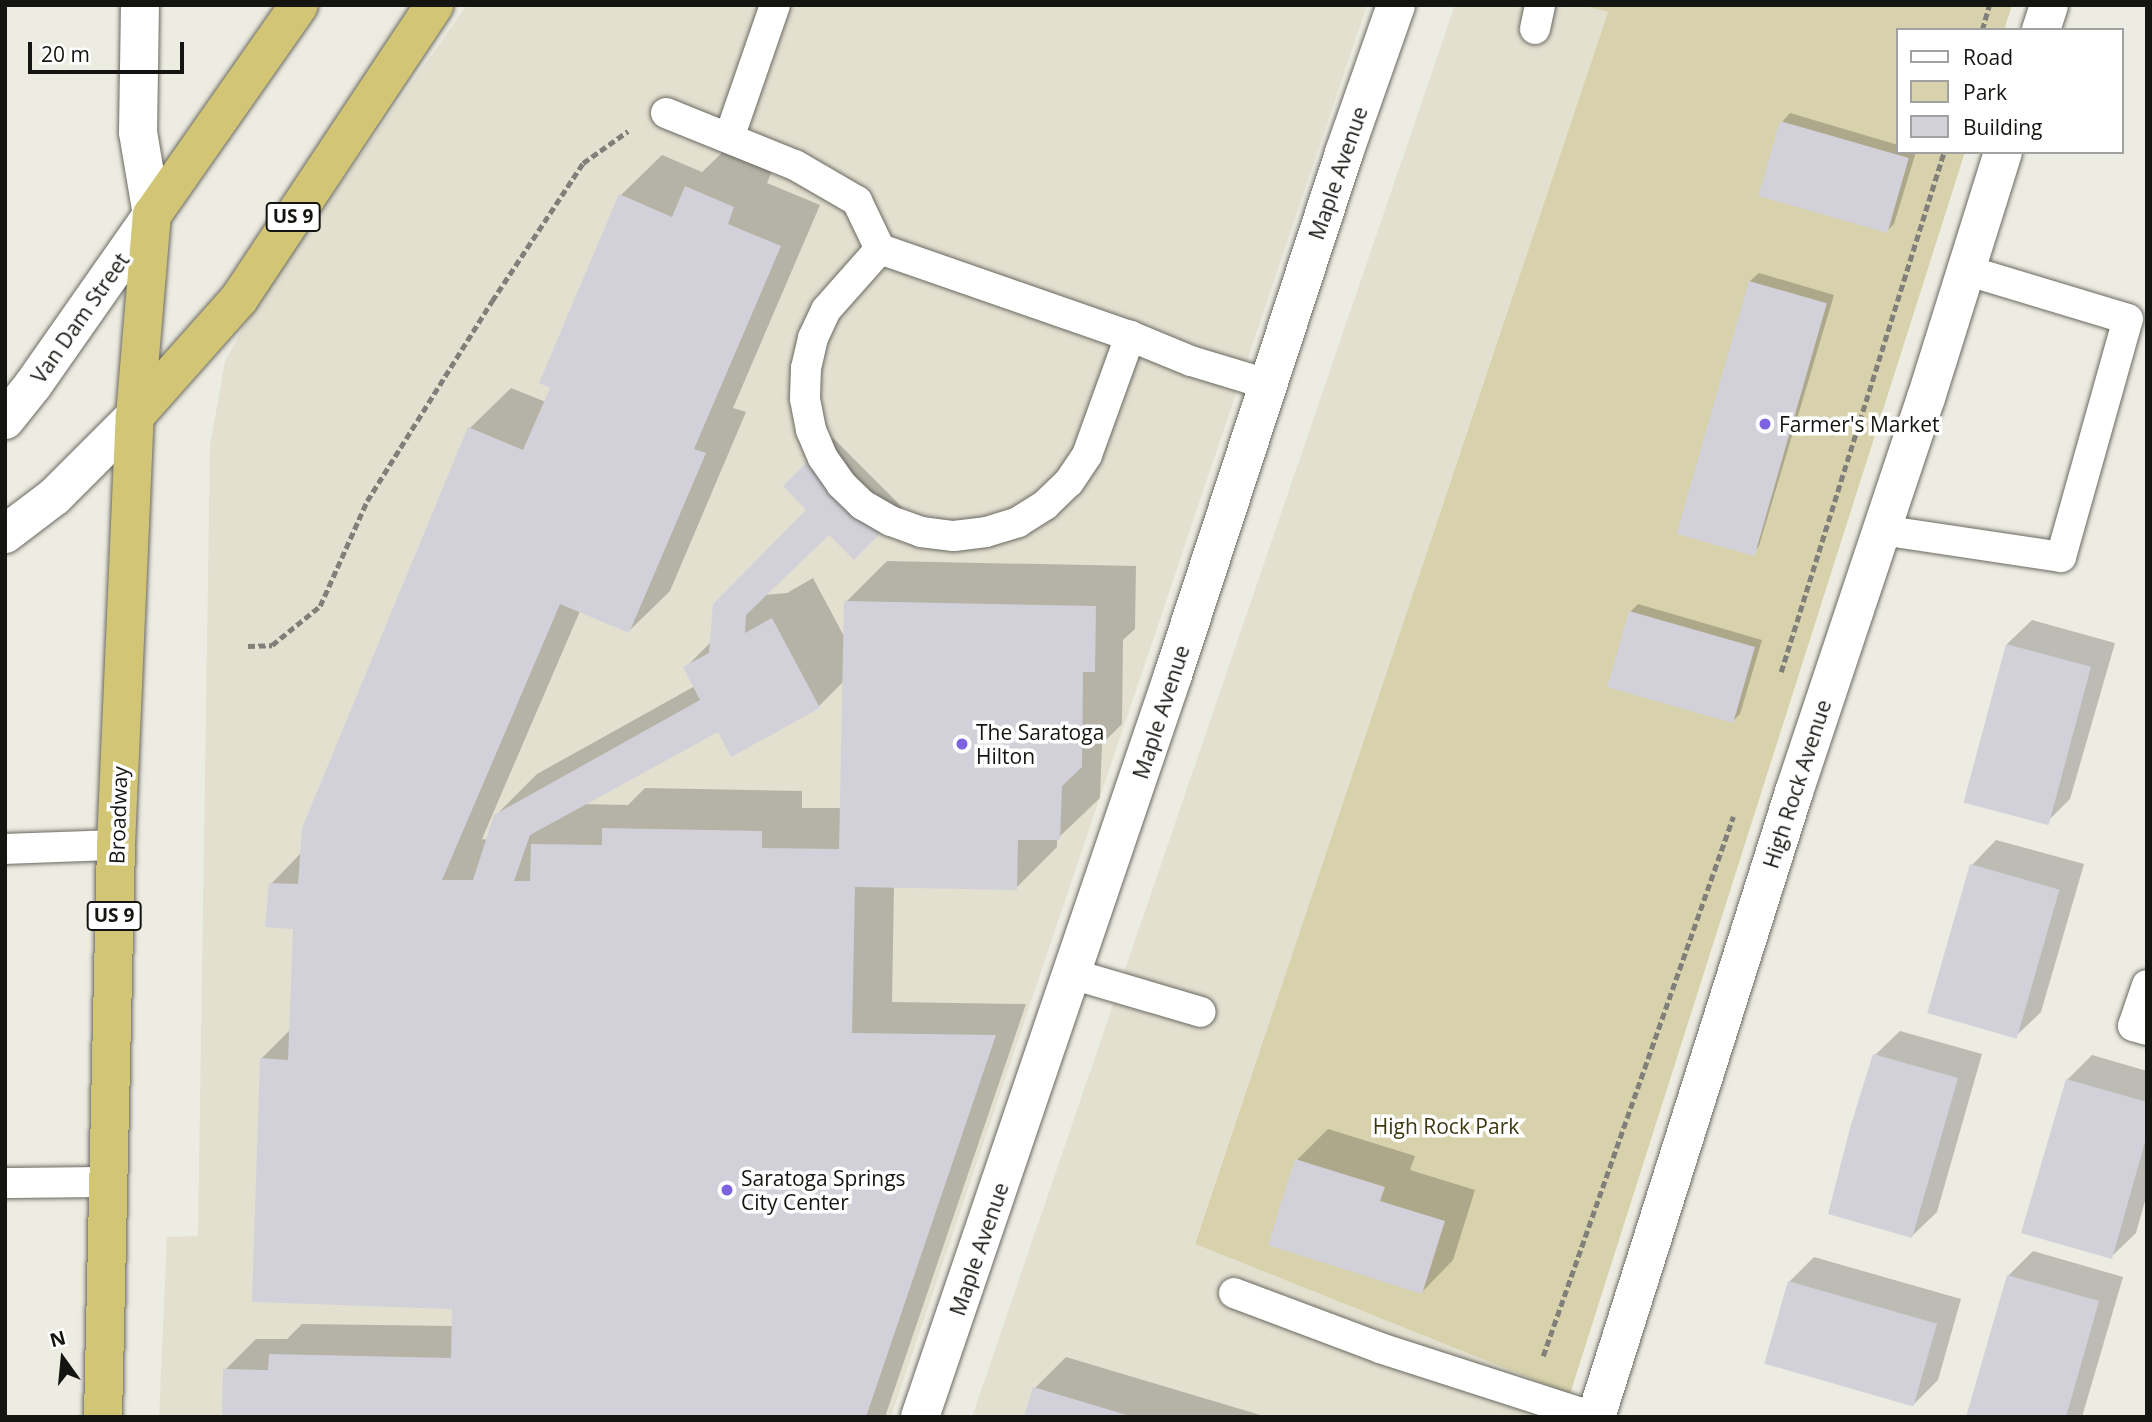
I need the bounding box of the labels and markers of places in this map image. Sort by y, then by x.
place label: Farmer's Market [1779,411,1939,437]
marker: Farmer's Market [1757,416,1773,432]
place label: The Saratoga Hilton [976,719,1104,769]
marker: The Saratoga Hilton [954,736,970,752]
place label: Saratoga Springs City Center [741,1165,906,1215]
marker: Saratoga Springs City Center [719,1182,735,1198]

